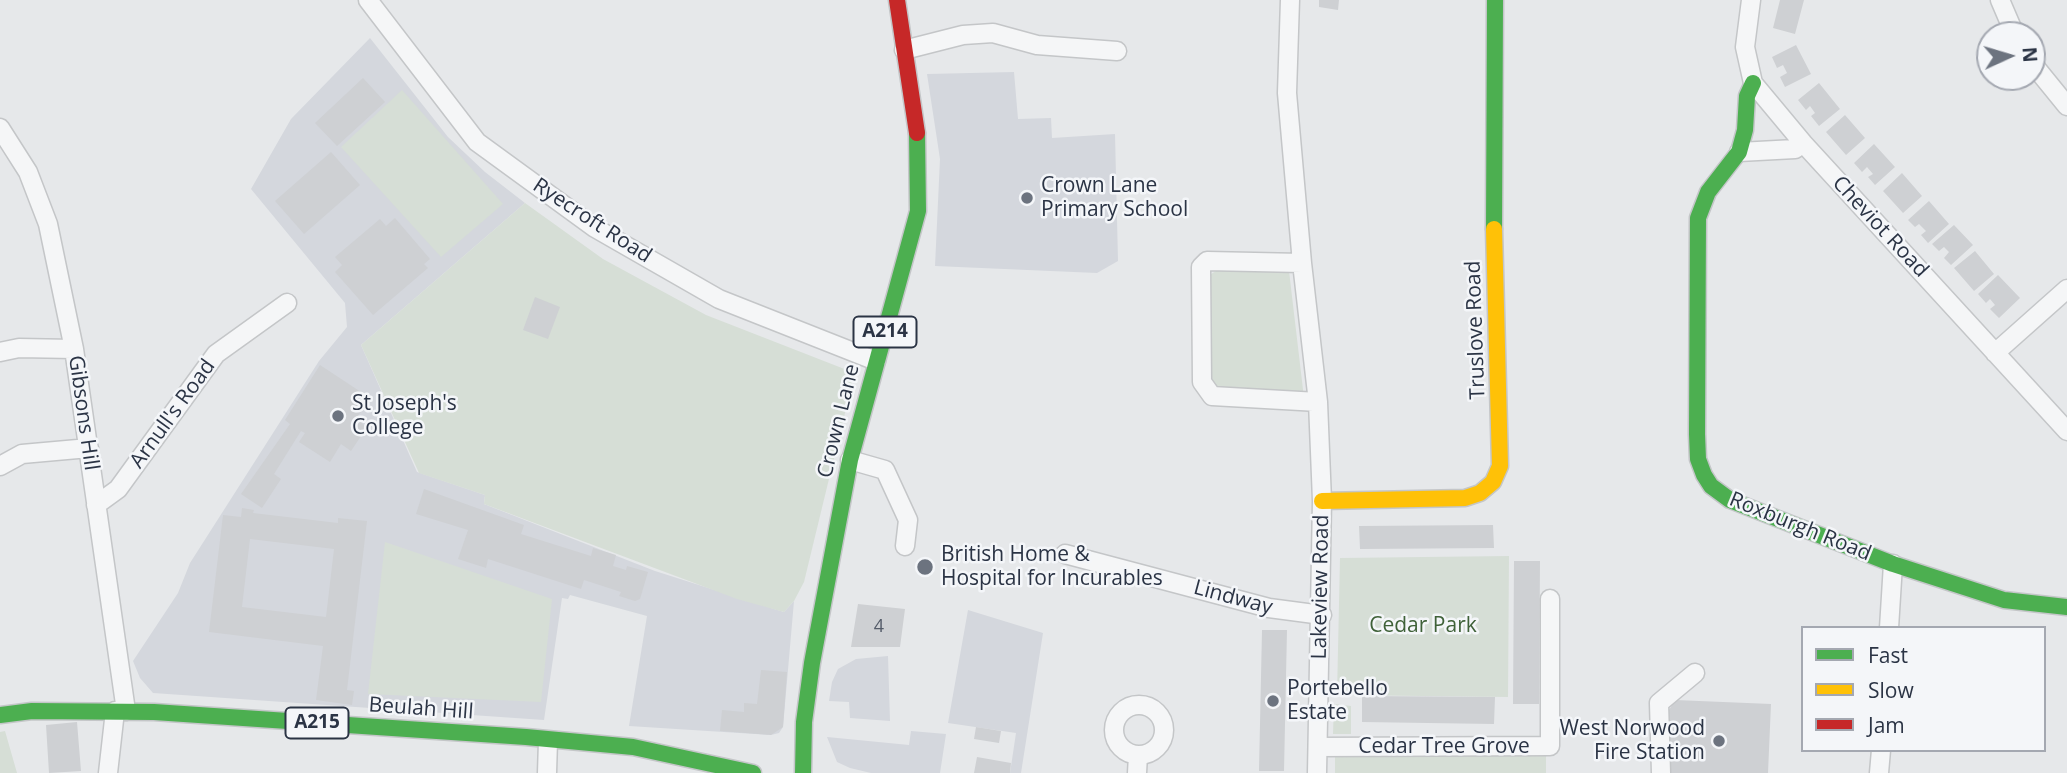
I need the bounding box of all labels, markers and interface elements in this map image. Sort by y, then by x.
north arrow [1976,21,2046,91]
text: N [2016,46,2043,63]
street label: Cheviot Road [1827,171,1933,283]
street label: Ryecroft Road [528,173,656,269]
place label: Crown Lane Primary School [1041,173,1188,223]
marker: Crown Lane Primary School [1019,190,1035,206]
street label: Truslove Road [1461,260,1491,400]
road number: A214 [854,316,917,348]
street label: Gibsons Hill [62,354,104,472]
street label: Arnull's Road [125,355,221,473]
street label: Crown Lane [813,362,865,480]
place label: St Joseph's College [352,391,457,441]
marker: St Joseph's College [330,408,346,424]
street label: Roxburgh Road [1725,487,1875,567]
street label: Lakeview Road [1307,514,1335,660]
place label: British Home & Hospital for Incurables [941,542,1163,592]
marker: British Home & Hospital for Incurables [915,557,935,577]
street label: Lindway [1191,575,1275,621]
park label: Cedar Park [1369,613,1477,639]
house number: 4 [874,616,884,638]
legend [1801,626,2046,752]
text: Fast [1868,641,1908,669]
place label: Portebello Estate [1287,676,1388,726]
text: Slow [1868,676,1914,704]
street label: Beulah Hill [368,693,474,725]
marker: Portebello Estate [1265,693,1281,709]
road number: A215 [286,708,348,738]
text: Jam [1868,711,1905,739]
place label: West Norwood Fire Station [1559,716,1705,766]
marker: West Norwood Fire Station [1711,733,1727,749]
street label: Cedar Tree Grove [1358,734,1530,760]

